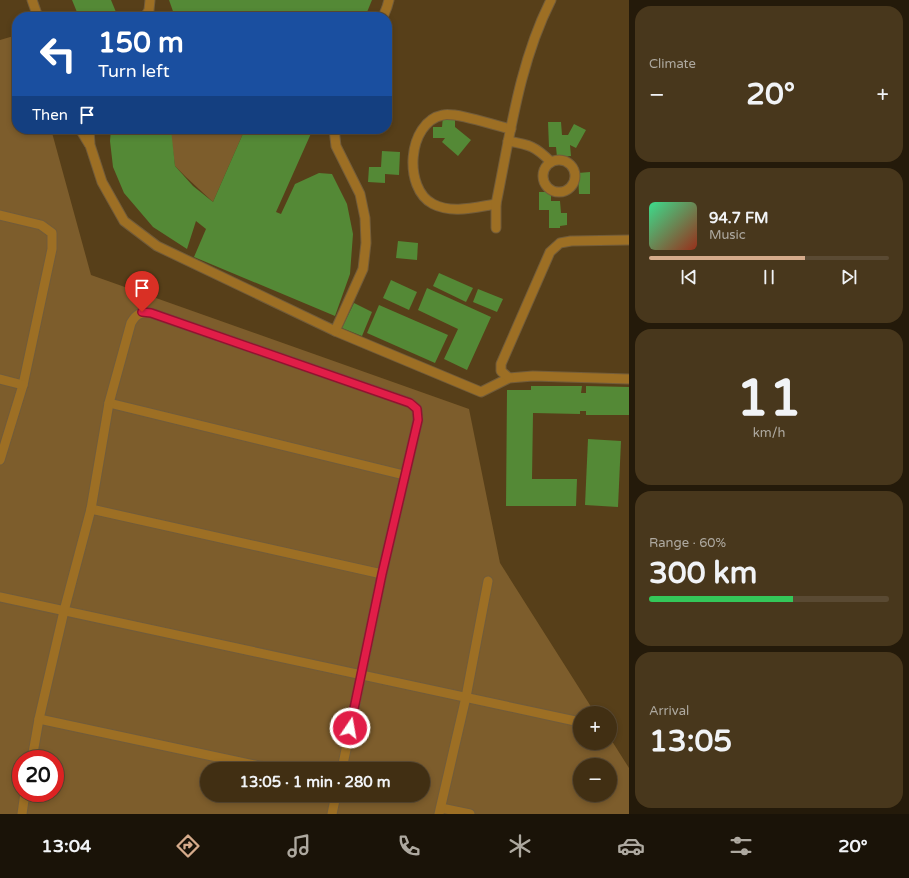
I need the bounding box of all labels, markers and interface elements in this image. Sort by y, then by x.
text: 150 m [98,26,184,60]
icon: left [32,28,84,80]
text: Climate [649,56,696,72]
text: Turn left [98,60,170,82]
text: 20° [746,76,795,113]
text: − [649,82,665,108]
text: + [877,82,889,108]
icon: arrive [76,104,98,126]
text: Then [32,106,68,124]
text: 94.7 FM [709,209,769,227]
text: Music [709,227,746,243]
icon: previous [678,266,700,288]
icon: pause [758,266,780,288]
icon: next [838,266,860,288]
pin [125,271,159,312]
icon: arrive [131,277,153,299]
text: 11 [736,367,802,430]
text: km/h [753,425,785,441]
text: Range · 60% [649,535,726,551]
text: 300 km [649,555,757,592]
text: Arrival [649,703,689,719]
map controls [573,706,617,802]
button: + [573,706,617,750]
position arrow [329,707,371,749]
text: 13:05 [649,723,732,760]
speed limit sign: 20 [12,750,64,802]
button: − [573,758,617,802]
text: 13:05 · 1 min · 280 m [240,773,390,791]
icon: directions [174,832,202,860]
icon: music [285,832,313,860]
icon: phone [395,832,423,860]
icon: climate [506,832,534,860]
icon: car [617,832,645,860]
icon: filters [727,832,755,860]
text: 13:04 [41,835,91,857]
text: 20° [838,835,868,857]

